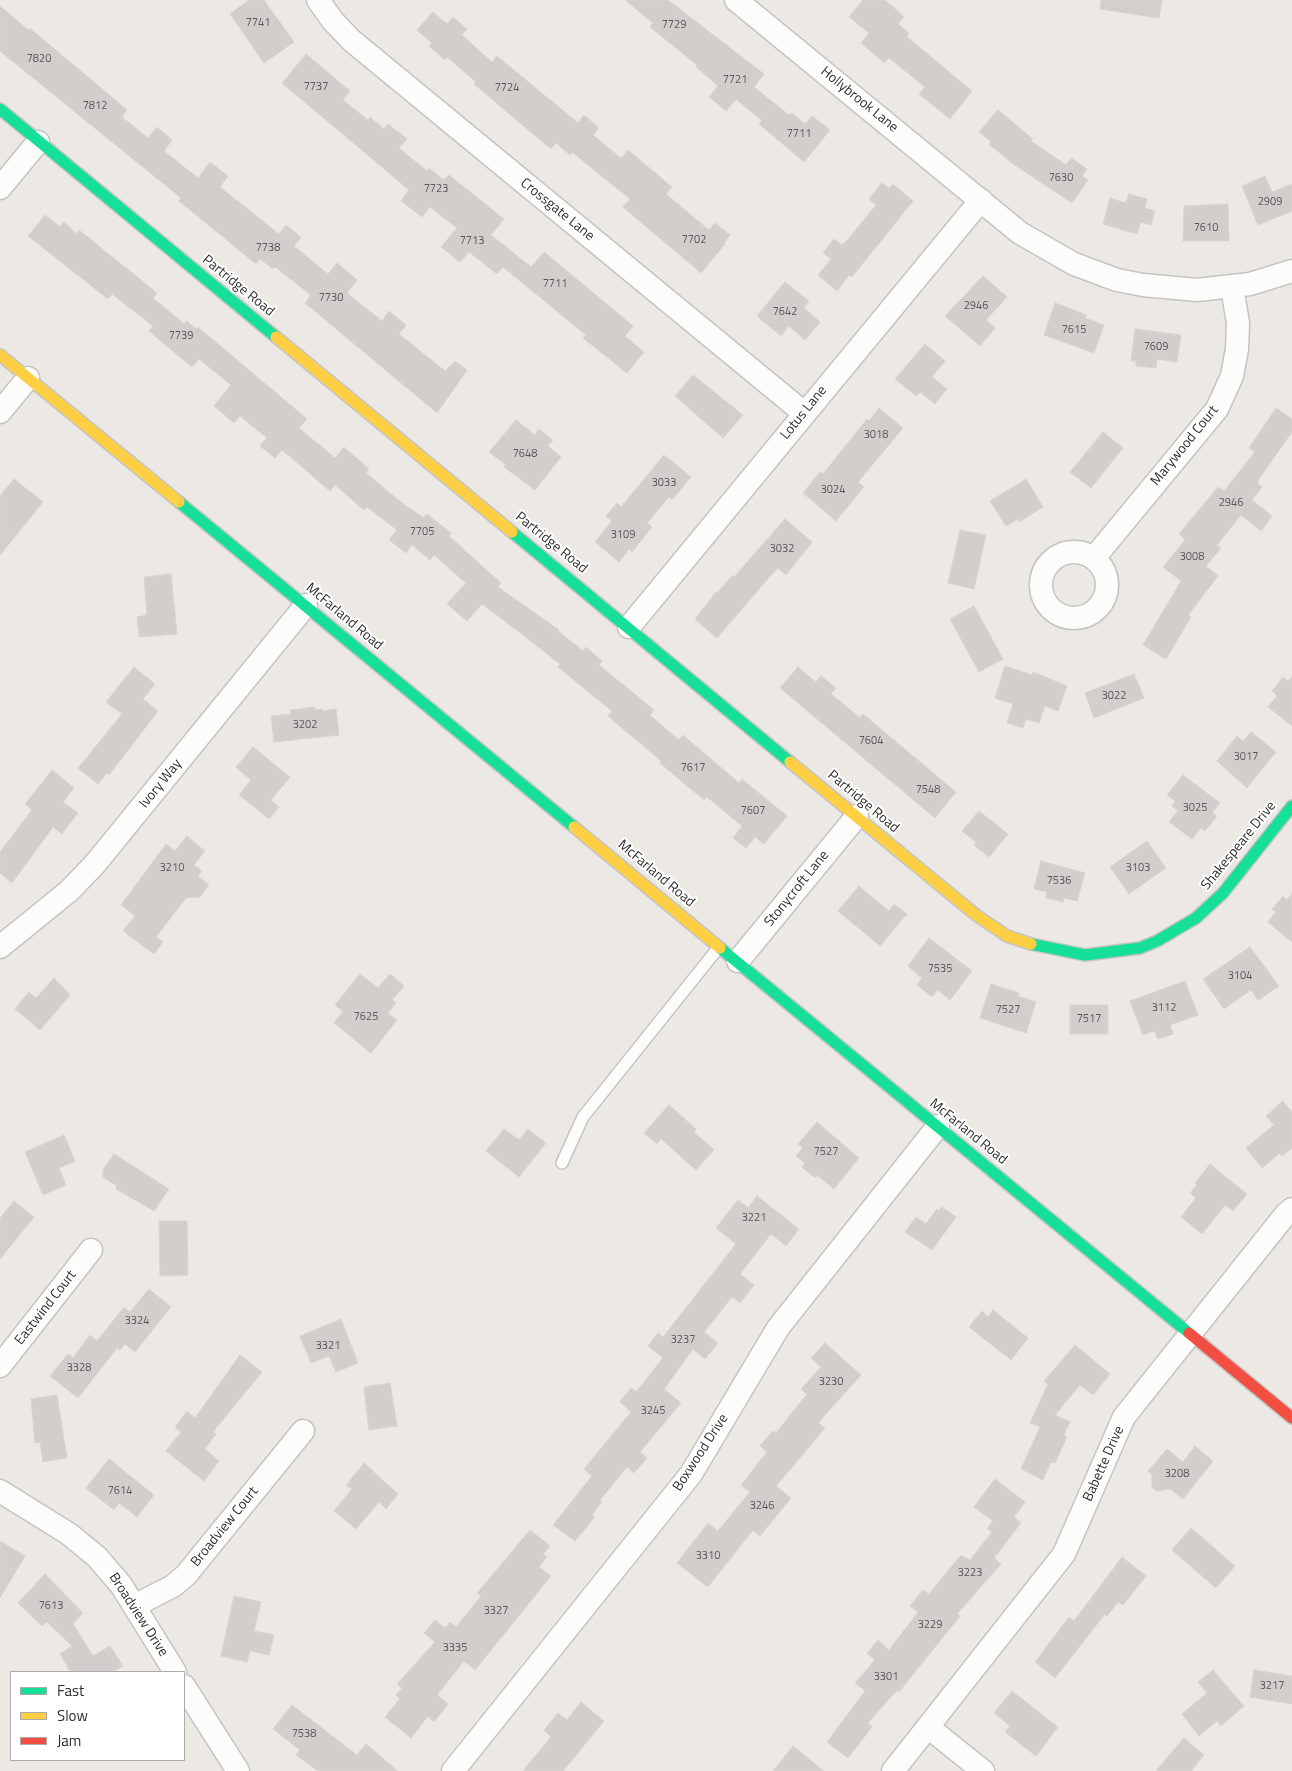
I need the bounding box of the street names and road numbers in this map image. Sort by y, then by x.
street label: Hollybrook Lane [817,64,901,136]
street label: Crossgate Lane [517,175,597,245]
street label: Partridge Road [199,252,277,320]
street label: Lotus Lane [777,383,831,443]
street label: Marywood Court [1148,403,1222,489]
street label: Partridge Road [512,509,590,577]
street label: McFarland Road [302,580,386,654]
street label: Ivory Way [136,756,186,812]
street label: Partridge Road [824,767,902,837]
street label: Shakespeare Drive [1198,798,1280,894]
street label: McFarland Road [614,837,698,911]
street label: Stonycroft Lane [761,848,833,930]
street label: McFarland Road [926,1096,1010,1168]
street label: Eastwind Court [12,1267,80,1349]
street label: Boxwood Drive [670,1411,732,1495]
street label: Babette Drive [1080,1424,1128,1504]
street label: Broadview Court [188,1484,262,1570]
street label: Broadview Drive [105,1570,171,1660]

